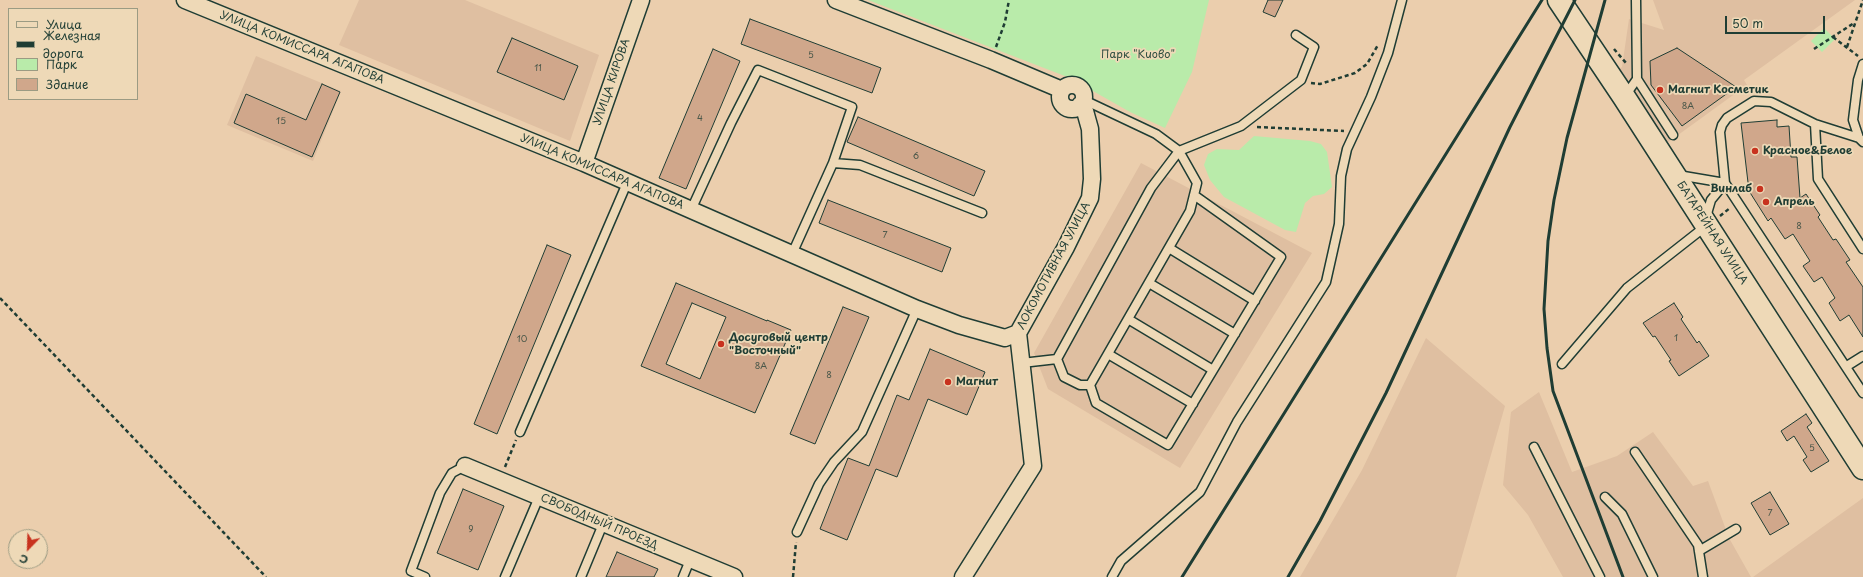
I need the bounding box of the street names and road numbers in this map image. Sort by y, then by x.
street label: УЛИЦА КОМИССАРА АГАПОВА [218,9,386,87]
street label: УЛИЦА КИРОВА [591,37,633,127]
street label: УЛИЦА КОМИССАРА АГАПОВА [518,132,686,212]
street label: БАТАРЕЙНАЯ УЛИЦА [1674,179,1750,287]
street label: ЛОКОМОТИВНАЯ УЛИЦА [1015,200,1093,332]
street label: СВОБОДНЫЙ ПРОЕЗД [538,491,660,553]

